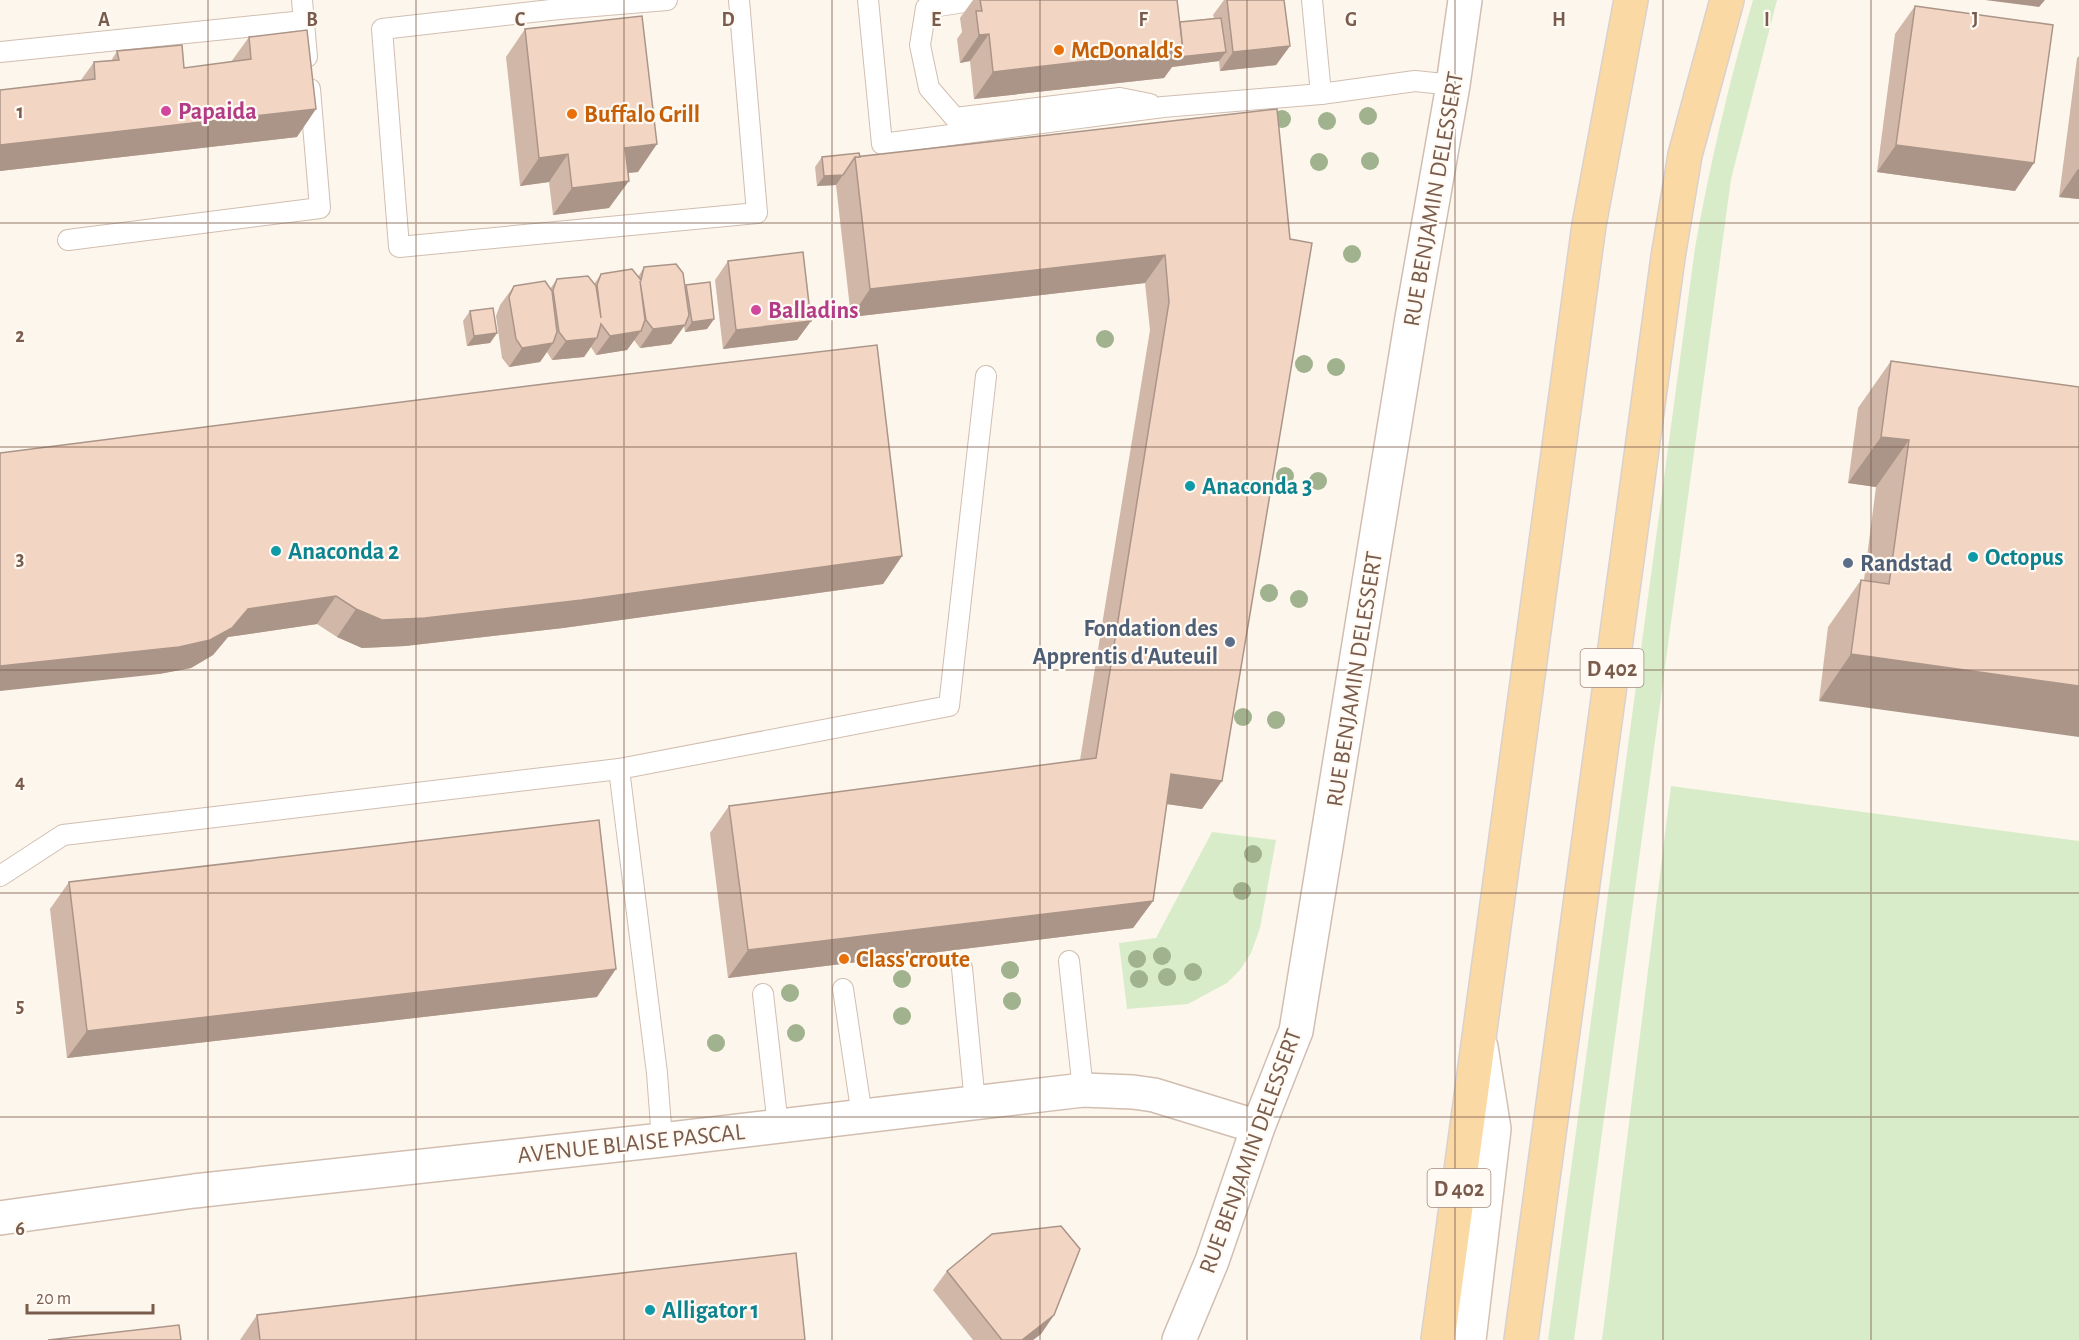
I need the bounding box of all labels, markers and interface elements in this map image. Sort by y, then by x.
text: A [98,10,110,30]
text: B [306,10,318,30]
text: C [515,10,526,30]
text: D [721,10,735,30]
text: E [931,10,941,30]
text: F [1138,10,1148,30]
text: G [1345,10,1357,30]
text: H [1552,10,1566,30]
text: I [1764,10,1770,30]
text: J [1972,10,1978,30]
place label: McDonald's [1071,39,1183,63]
marker: McDonald's [1052,43,1066,57]
street label: RUE BENJAMIN DELESSERT [1400,70,1468,328]
place label: Papaida [178,100,257,124]
text: 1 [16,102,24,122]
place label: Buffalo Grill [584,103,700,127]
marker: Papaida [159,104,173,118]
marker: Buffalo Grill [565,107,579,121]
place label: Balladins [768,299,858,323]
marker: Balladins [749,303,763,317]
text: 2 [15,326,25,346]
place label: Anaconda 3 [1202,475,1312,499]
marker: Anaconda 3 [1183,479,1197,493]
place label: Anaconda 2 [288,540,399,564]
marker: Anaconda 2 [269,544,283,558]
place label: Octopus [1985,546,2064,570]
text: 3 [16,549,24,569]
street label: RUE BENJAMIN DELESSERT [1323,549,1387,809]
marker: Octopus [1966,550,1980,564]
place label: Randstad [1860,552,1952,576]
marker: Randstad [1841,556,1855,570]
place label: Fondation des Apprentis d'Auteuil [1033,617,1218,669]
marker: Fondation des Apprentis d'Auteuil [1223,635,1237,649]
road number: D 402 [1580,649,1644,687]
text: 4 [15,772,25,792]
place label: Class'croute [856,948,970,972]
marker: Class'croute [837,952,851,966]
text: 5 [16,996,24,1016]
street label: RUE BENJAMIN DELESSERT [1195,1026,1306,1277]
street label: AVENUE BLAISE PASCAL [516,1120,746,1168]
road number: D 402 [1428,1169,1490,1207]
text: 6 [15,1219,25,1239]
scale bar [27,1277,153,1315]
text: 20 m [36,1290,71,1308]
place label: Alligator 1 [662,1299,759,1323]
marker: Alligator 1 [643,1303,657,1317]

